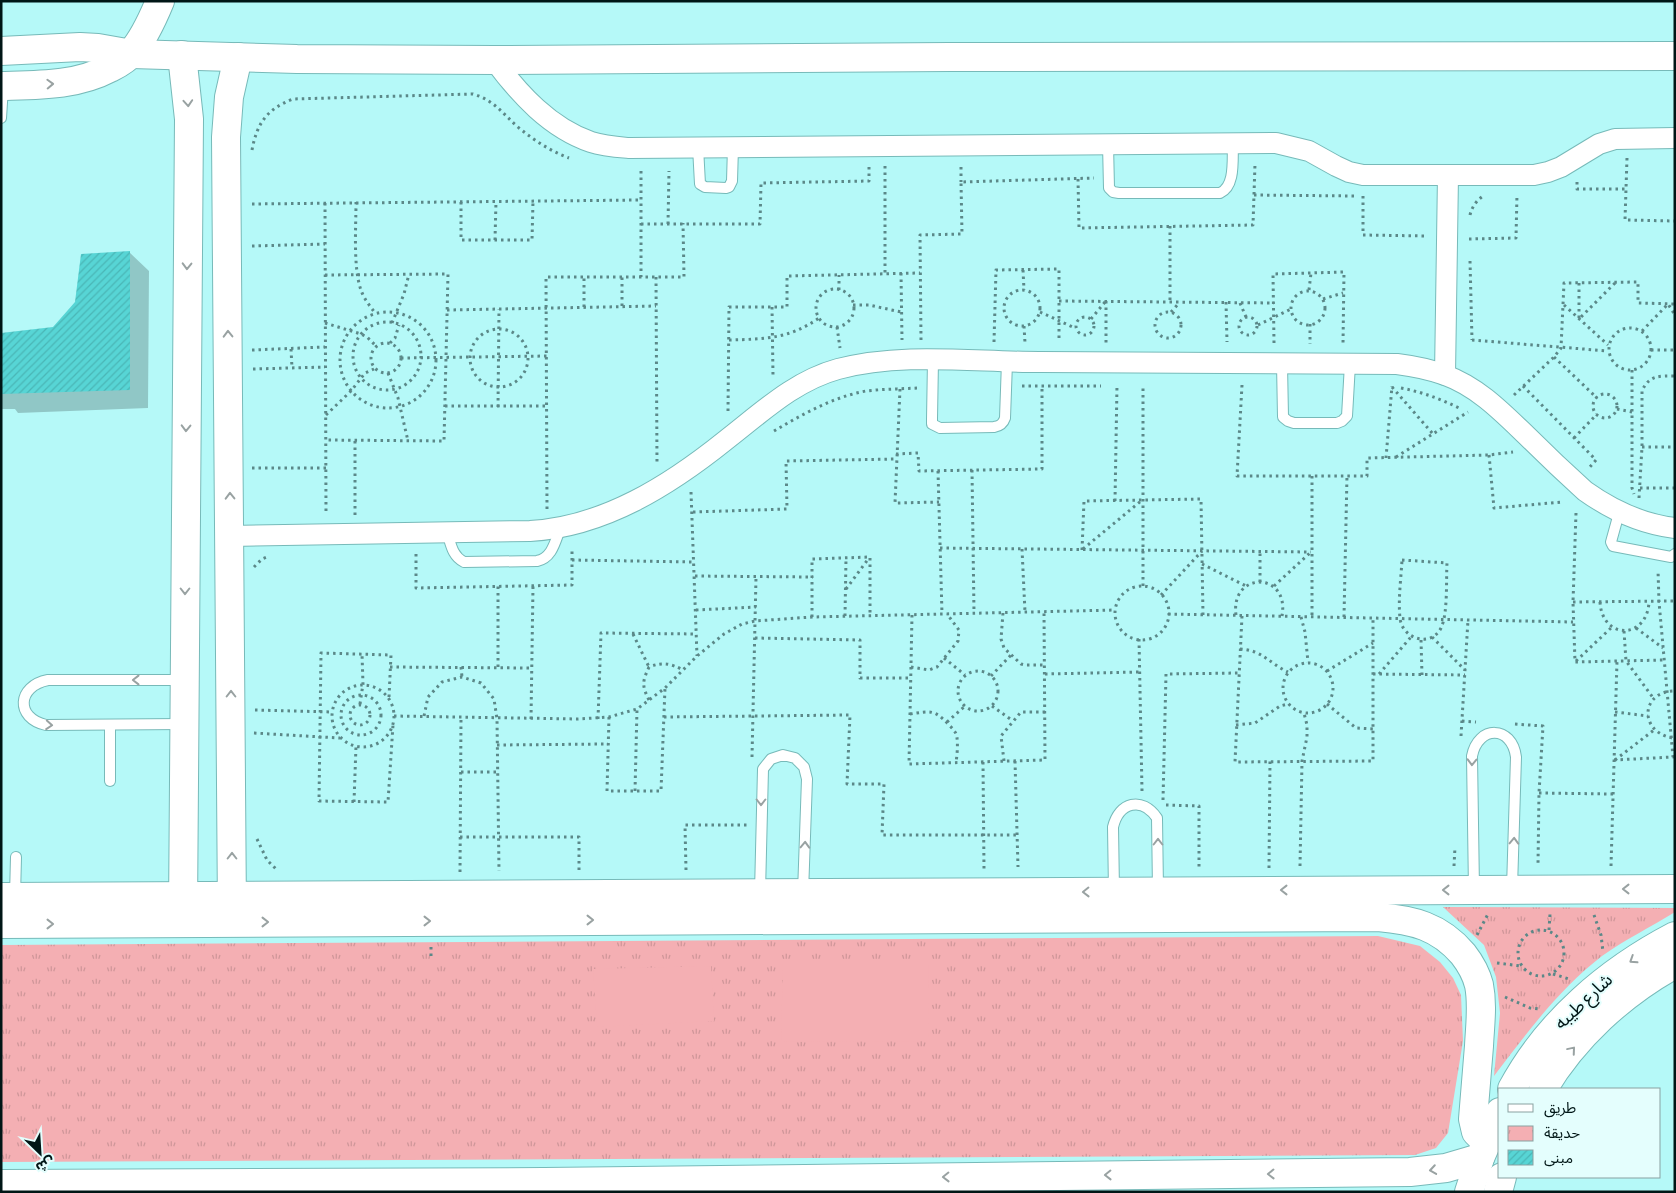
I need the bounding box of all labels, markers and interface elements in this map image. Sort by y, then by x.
one-way arrow [46,79,54,90]
one-way arrow [182,99,193,107]
one-way arrow [182,262,193,270]
one-way arrow [223,329,233,337]
one-way arrow [181,424,191,432]
one-way arrow [225,492,235,500]
one-way arrow [180,587,190,595]
one-way arrow [131,675,139,685]
one-way arrow [226,689,236,697]
one-way arrow [45,719,53,730]
one-way arrow [1467,759,1477,767]
one-way arrow [756,798,766,806]
one-way arrow [1508,836,1519,844]
one-way arrow [1153,838,1163,846]
one-way arrow [799,841,810,849]
one-way arrow [227,852,237,860]
one-way arrow [1622,884,1630,894]
one-way arrow [1279,885,1287,895]
one-way arrow [1442,885,1450,895]
one-way arrow [1082,887,1090,897]
one-way arrow [586,915,594,925]
one-way arrow [424,916,432,926]
one-way arrow [262,917,269,927]
one-way arrow [46,918,54,929]
one-way arrow [1629,954,1638,964]
street label: شارع طيبه [1552,971,1619,1036]
one-way arrow [1566,1047,1574,1056]
legend [1498,1088,1661,1178]
text: طريق [1544,1101,1576,1118]
text: حديقة [1544,1126,1580,1141]
north arrow [15,1128,65,1178]
text: مبنى [1544,1151,1573,1167]
text: ش [33,1153,57,1174]
one-way arrow [1429,1164,1437,1174]
one-way arrow [1266,1168,1274,1179]
one-way arrow [1104,1170,1112,1181]
one-way arrow [941,1172,949,1182]

